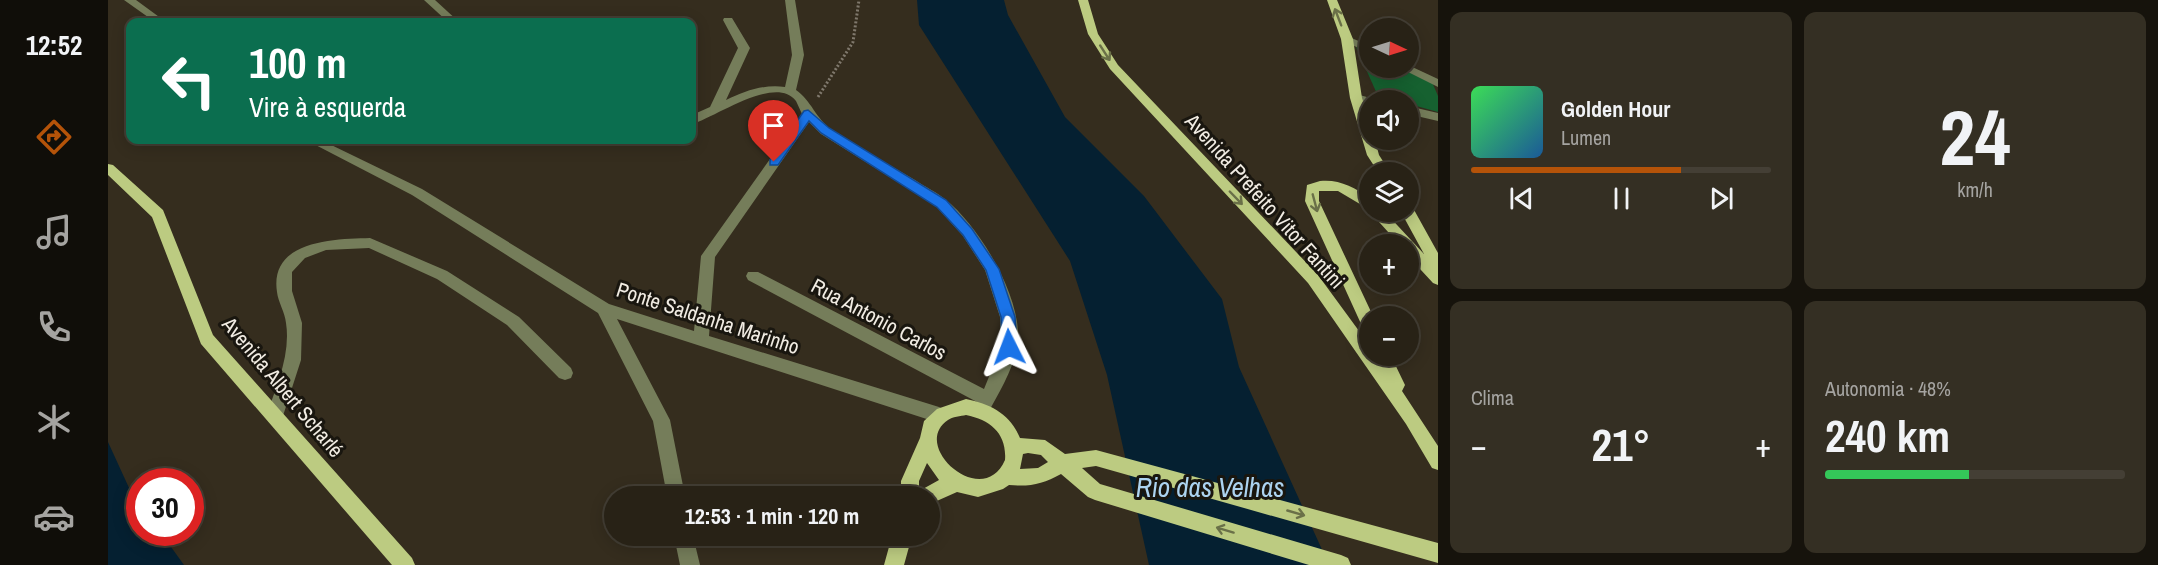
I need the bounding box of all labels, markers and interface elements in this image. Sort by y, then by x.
one-way arrow [1332,8,1343,27]
north arrow [1359,18,1419,78]
map controls [1359,18,1419,366]
text: 12:52 [26,27,82,63]
text: 100 m [249,35,347,91]
icon: left [150,42,228,120]
one-way arrow [1100,44,1112,61]
text: 24 [1939,84,2011,189]
text: Vire à esquerda [249,89,406,125]
button: sound [1359,90,1419,150]
text: Golden Hour [1561,94,1670,124]
pin [748,100,799,162]
street label: Avenida Prefeito Vitor Fantini [1178,106,1352,295]
icon: arrive [757,109,790,142]
icon: directions [33,116,75,158]
text: Lumen [1561,124,1611,151]
button: layers [1359,162,1419,222]
text: km/h [1957,176,1993,203]
icon: previous [1505,182,1538,215]
icon: pause [1605,182,1638,215]
icon: next [1705,182,1738,215]
one-way arrow [1228,191,1243,206]
one-way arrow [1309,193,1321,212]
icon: music [33,211,75,253]
button: + [1359,234,1419,294]
street label: Rua Antonio Carlos [806,271,952,367]
street label: Ponte Saldanha Marinho [613,275,803,361]
icon: phone [33,306,75,348]
button: − [1359,306,1419,366]
street label: Avenida Albert Scharlé [215,310,350,463]
position arrow [977,315,1041,379]
text: Autonomia · 48% [1825,375,1951,402]
text: Clima [1471,384,1514,411]
icon: climate [33,401,75,443]
text: 240 km [1825,405,1950,466]
text: 21° [1591,414,1651,475]
text: − [1471,423,1487,467]
text: + [1755,423,1771,467]
speed limit sign: 30 [126,468,204,546]
water label: Rio das Velhas [1136,469,1284,505]
icon: car [33,496,75,538]
text: 12:53 · 1 min · 120 m [685,501,859,531]
one-way arrow [1286,508,1305,519]
one-way arrow [1216,524,1235,535]

